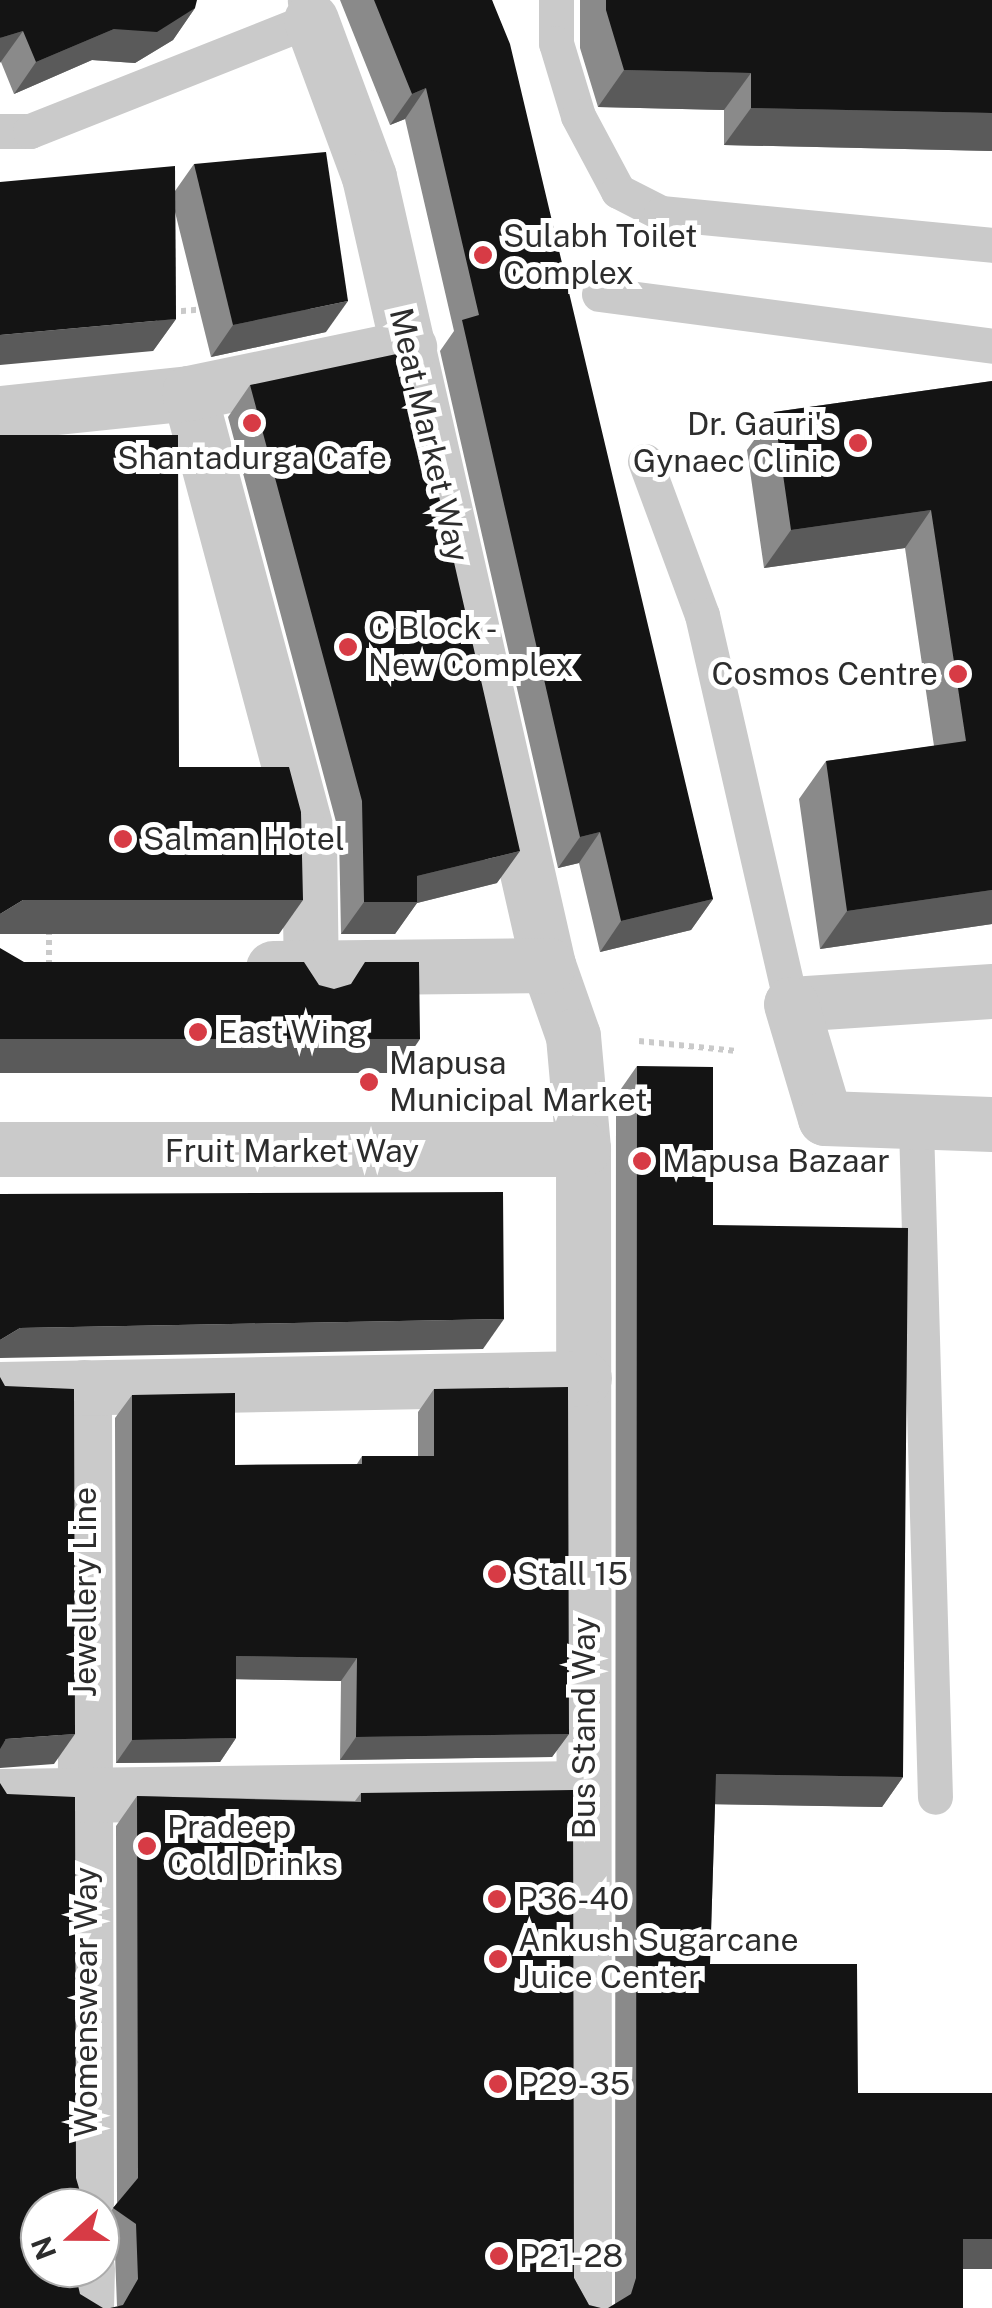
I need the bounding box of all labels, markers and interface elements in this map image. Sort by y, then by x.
place label: Sulabh Toilet Complex [503,218,697,293]
marker: Sulabh Toilet Complex [472,244,494,266]
street label: Meat Market Way [381,304,477,566]
place label: Dr. Gauri's Gynaec Clinic [633,406,836,481]
marker: Shantadurga Cafe [241,412,263,434]
marker: Dr. Gauri's Gynaec Clinic [845,430,871,456]
place label: Shantadurga Cafe [117,439,387,477]
place label: C Block - New Complex [368,610,573,685]
marker: C Block - New Complex [337,636,359,658]
place label: Cosmos Centre [711,655,938,693]
marker: Cosmos Centre [947,663,969,685]
place label: Salman Hotel [143,820,345,858]
marker: Salman Hotel [112,828,134,850]
place label: East Wing [218,1013,368,1051]
marker: East Wing [187,1021,209,1043]
place label: Mapusa Municipal Market [389,1045,647,1120]
marker: Mapusa Municipal Market [358,1071,380,1093]
street label: Fruit Market Way [164,1132,420,1170]
place label: Mapusa Bazaar [662,1142,890,1180]
marker: Mapusa Bazaar [631,1150,653,1172]
street label: Jewellery Line [66,1487,104,1697]
place label: Stall 15 [517,1555,628,1593]
marker: Stall 15 [486,1563,508,1585]
street label: Bus Stand Way [565,1616,603,1840]
place label: Pradeep Cold Drinks [167,1809,338,1884]
marker: Pradeep Cold Drinks [136,1835,158,1857]
street label: Womenswear Way [67,1866,105,2138]
place label: P36-40 [517,1880,629,1918]
marker: P36-40 [486,1888,508,1910]
place label: Ankush Sugarcane Juice Center [518,1922,799,1997]
marker: Ankush Sugarcane Juice Center [487,1948,509,1970]
place label: P29-35 [518,2065,630,2103]
marker: P29-35 [487,2073,509,2095]
north arrow [20,2188,120,2288]
text: N [24,2232,63,2264]
place label: P21-28 [519,2237,623,2275]
marker: P21-28 [488,2245,510,2267]

